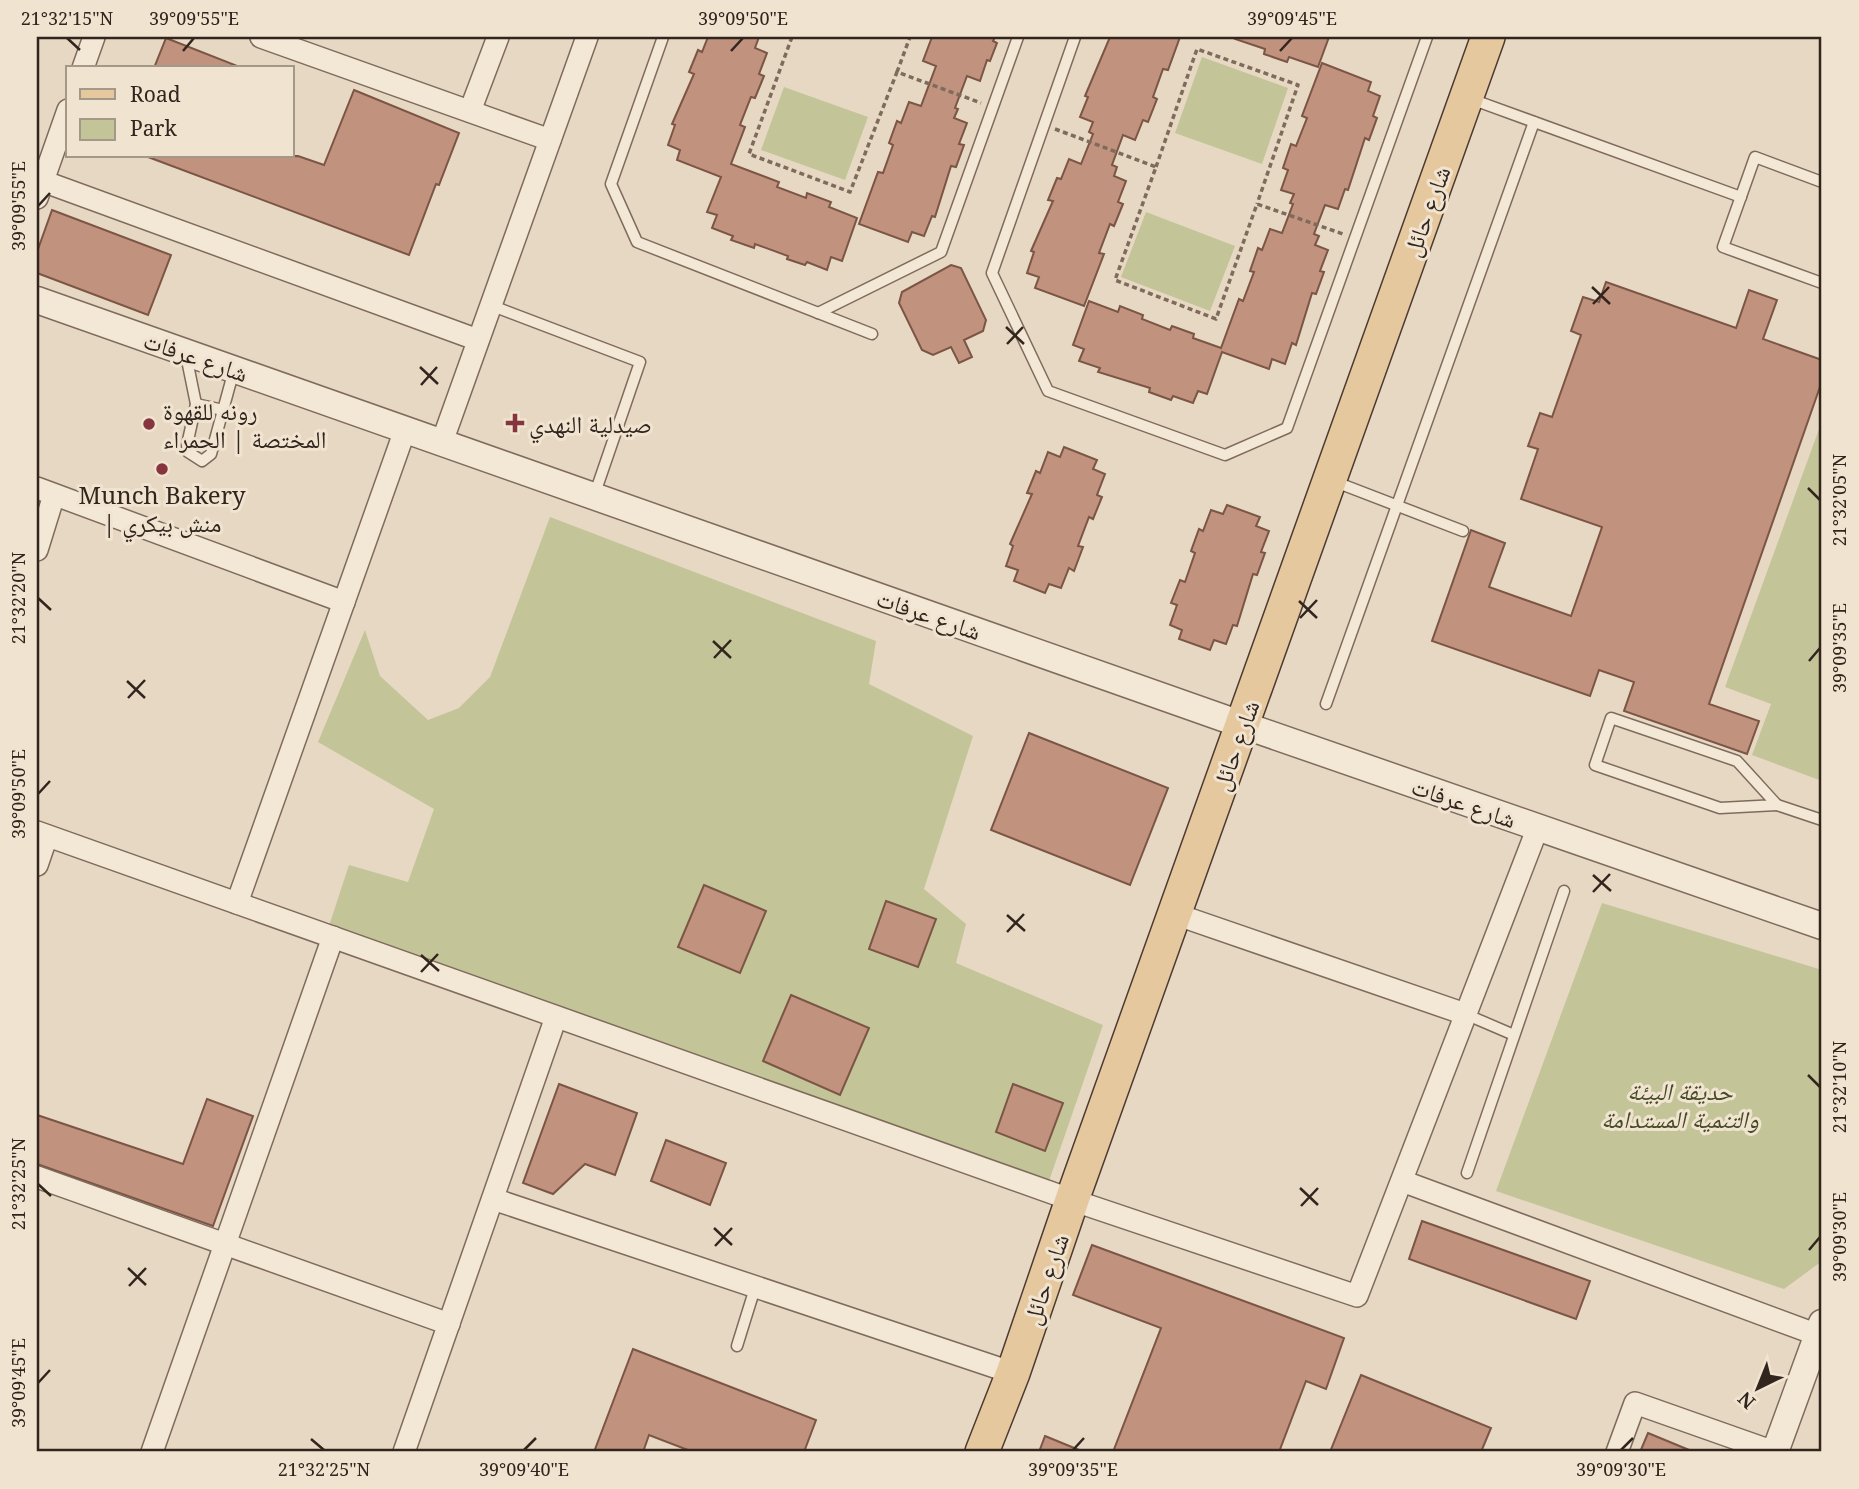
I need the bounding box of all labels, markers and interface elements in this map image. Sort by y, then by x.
text: 21°32'15"N [21,6,114,30]
text: 39°09'55"E [149,6,239,30]
text: 39°09'50"E [698,6,788,30]
text: 39°09'45"E [1247,6,1337,30]
legend [66,66,294,158]
text: Road [130,80,181,108]
text: Park [130,114,177,142]
text: 39°09'55"E [6,161,30,251]
street label: شارع حائل [1394,161,1458,261]
street label: شارع عرفات [139,323,253,389]
place label: رونه للقهوة المختصة | الحمراء [163,394,326,455]
place label: صيدلية النهدي [529,407,652,444]
marker: صيدلية النهدي [507,415,523,431]
marker: رونه للقهوة المختصة | الحمراء [141,416,157,432]
text: 21°32'05"N [1827,453,1851,546]
marker: Munch Bakery | منش بيكري [154,461,170,477]
place label: Munch Bakery | منش بيكري [79,478,246,543]
text: 21°32'20"N [6,551,30,644]
street label: شارع عرفات [872,581,986,647]
text: 39°09'35"E [1827,603,1851,693]
street label: شارع حائل [1203,695,1267,795]
text: 39°09'50"E [6,749,30,839]
street label: شارع عرفات [1407,769,1521,835]
text: 21°32'10"N [1827,1040,1851,1133]
park label: حديقة البيئة والتنمية المستدامة [1601,1074,1759,1135]
text: 21°32'25"N [6,1137,30,1230]
text: 39°09'30"E [1827,1192,1851,1282]
street label: شارع حائل [1014,1229,1076,1329]
text: 39°09'45"E [6,1338,30,1428]
north arrow [1722,1352,1792,1422]
text: N [1732,1386,1761,1415]
text: 21°32'25"N [278,1457,371,1481]
text: 39°09'40"E [479,1457,569,1481]
text: 39°09'35"E [1028,1457,1118,1481]
text: 39°09'30"E [1576,1457,1666,1481]

